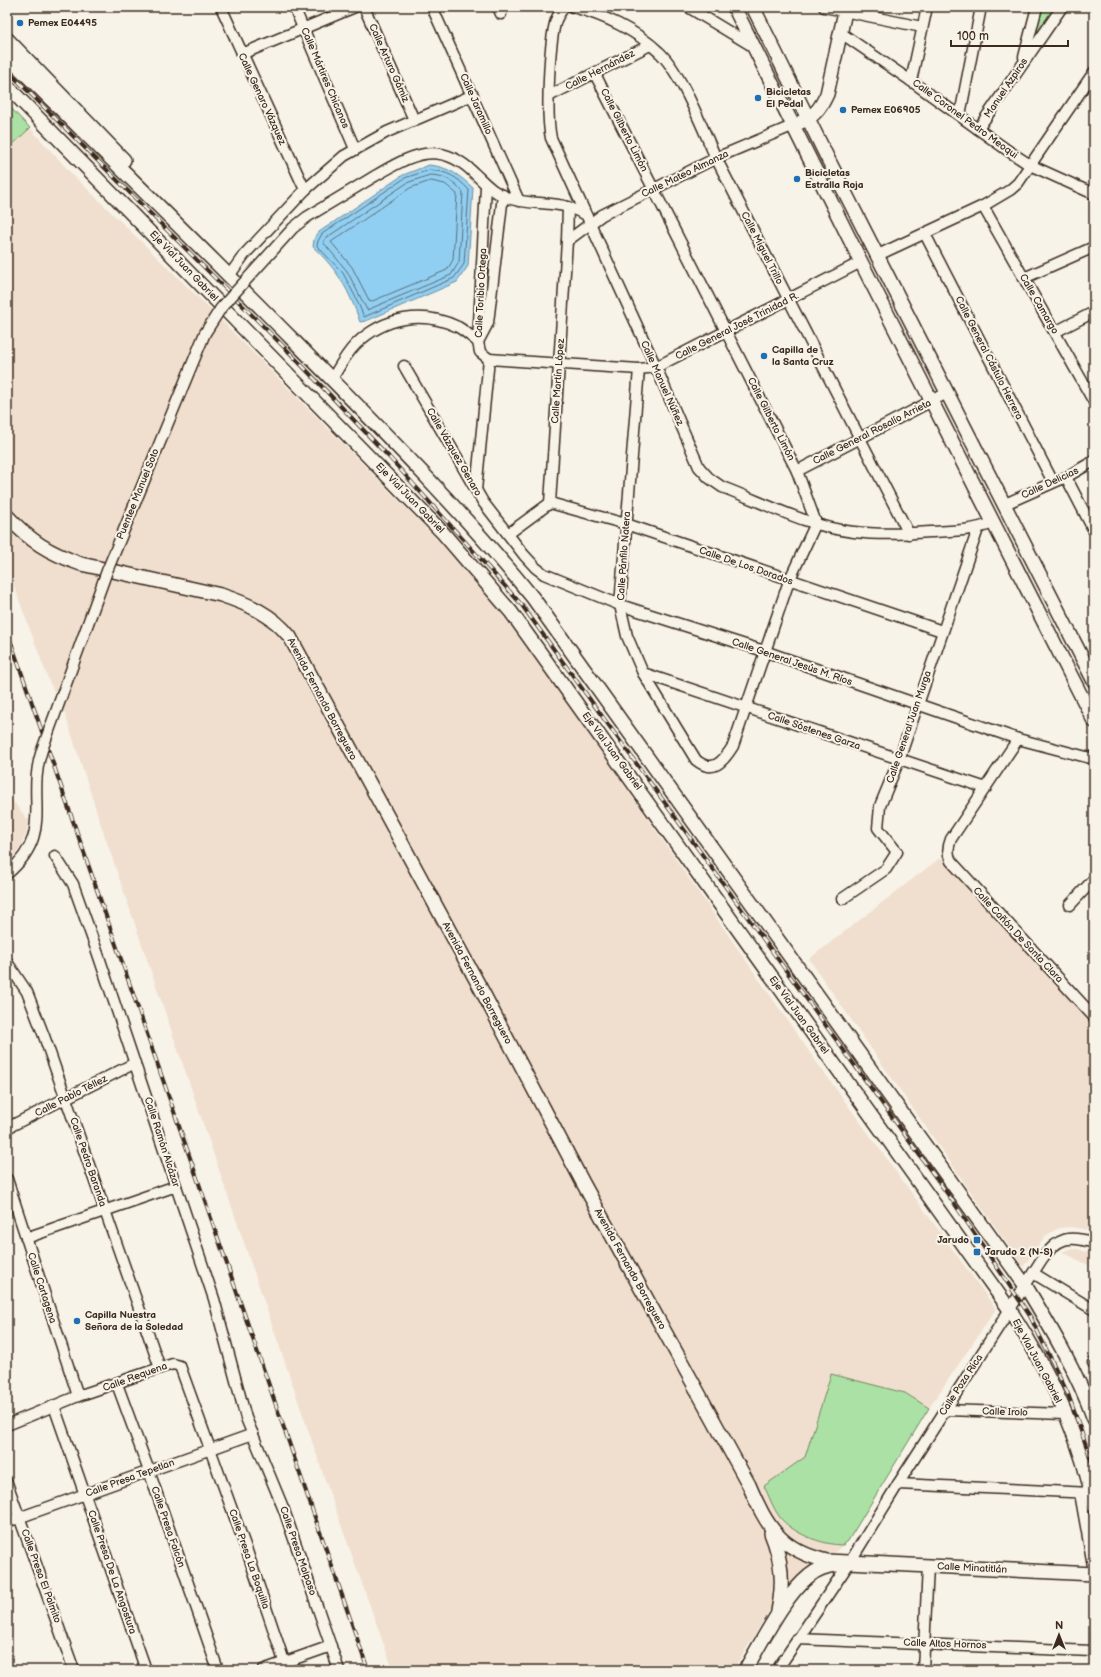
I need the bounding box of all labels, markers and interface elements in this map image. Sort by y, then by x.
place label: Pemex E04495 [28,17,97,29]
marker: Pemex E04495 [15,18,25,28]
street label: Calle Arturo Gámiz [366,22,412,104]
scale bar [951,22,1068,48]
street label: Calle Mártires Chicanos [298,26,352,130]
text: 100 m [957,29,989,44]
street label: Calle Hernández [563,47,637,93]
street label: Calle Genaro Vázquez [235,51,289,147]
street label: Manuel Azpiros [982,56,1030,120]
street label: Calle Jaramillo [457,72,495,137]
street label: Calle Coronel Pedro Meoqui [910,77,1020,161]
street label: Calle Gilberto Limón [598,86,650,174]
place label: Bicicletas El Pedal [766,86,811,110]
marker: Bicicletas El Pedal [753,93,763,103]
place label: Pemex E06905 [851,104,921,116]
marker: Pemex E06905 [838,105,848,115]
street label: Calle Mateo Almanza [640,148,731,200]
place label: Bicicletas Estralla Roja [805,167,864,191]
marker: Bicicletas Estralla Roja [792,174,802,184]
street label: Calle Miguel Trillo [738,210,786,287]
street label: Eje Vial Juan Gabriel [147,228,221,304]
street label: Calle Toribio Ortega [473,247,489,338]
street label: Calle Camargo [1017,272,1061,336]
street label: Calle General José Trinidad R. [673,290,801,362]
street label: Calle General Cástulo Herrera [953,294,1026,422]
street label: Calle Martín López [549,338,567,424]
street label: Calle Manuel Núñez [638,339,686,427]
place label: Capilla de la Santa Cruz [772,344,834,368]
marker: Capilla de la Santa Cruz [759,351,769,361]
street label: Calle Gilberto Limón [745,375,797,463]
street label: Calle General Rosalío Arrieta [811,397,933,467]
street label: Calle Vázquez Genaro [424,406,484,499]
street label: Puentee Manuel Soto [114,447,162,541]
street label: Eje Vial Juan Gabriel [373,460,447,536]
street label: Calle Delicias [1019,465,1081,501]
street label: Calle Pánfilo Natera [615,511,633,601]
street label: Calle De Los Dorados [697,544,795,588]
street label: Avenida Fernando Borreguero [285,636,360,762]
street label: Calle General Jesús M. Ríos [730,636,854,688]
street label: Calle General Juan Murga [884,669,934,785]
street label: Calle Sóstenes Garza [766,709,862,753]
street label: Eje Vial Juan Gabriel [580,710,644,792]
street label: Calle Cañón De Santa Clara [971,885,1066,986]
street label: Avenida Fernando Borreguero [440,920,515,1046]
street label: Eje Vial Juan Gabriel [767,974,831,1056]
street label: Calle Pablo Téllez [33,1073,109,1119]
street label: Calle Ramón Alcázar [142,1095,182,1189]
street label: Calle Pedro Baranda [67,1116,109,1209]
street label: Avenida Fernando Borreguero [592,1206,669,1332]
place label: Jarudo [937,1234,969,1246]
marker: Jarudo [972,1235,982,1245]
place label: Jarudo 2 (N-S) [985,1246,1053,1258]
marker: Jarudo 2 (N-S) [972,1247,982,1257]
street label: Calle Cartagena [25,1251,59,1325]
place label: Capilla Nuestra Señora de la Soledad [85,1309,183,1333]
marker: Capilla Nuestra Señora de la Soledad [72,1316,82,1326]
street label: Eje Vial Juan Gabriel [1010,1317,1064,1405]
street label: Calle Poza Rica [937,1352,985,1418]
street label: Calle Requena [101,1360,169,1394]
street label: Calle Irolo [982,1405,1028,1419]
street label: Calle Presa Tepetlan [84,1456,176,1500]
street label: Calle Presa Falcón [149,1485,188,1569]
street label: Calle Presa Malpaso [277,1505,319,1597]
street label: Calle Presa La Boquilla [226,1507,272,1611]
street label: Calle Presa De La Angostura [85,1509,139,1636]
street label: Calle Presa El Palmito [18,1527,64,1625]
street label: Calle Minatitlán [937,1560,1008,1576]
north arrow [1039,1615,1079,1655]
text: N [1055,1619,1063,1632]
street label: Calle Altos Hornos [903,1637,987,1651]

